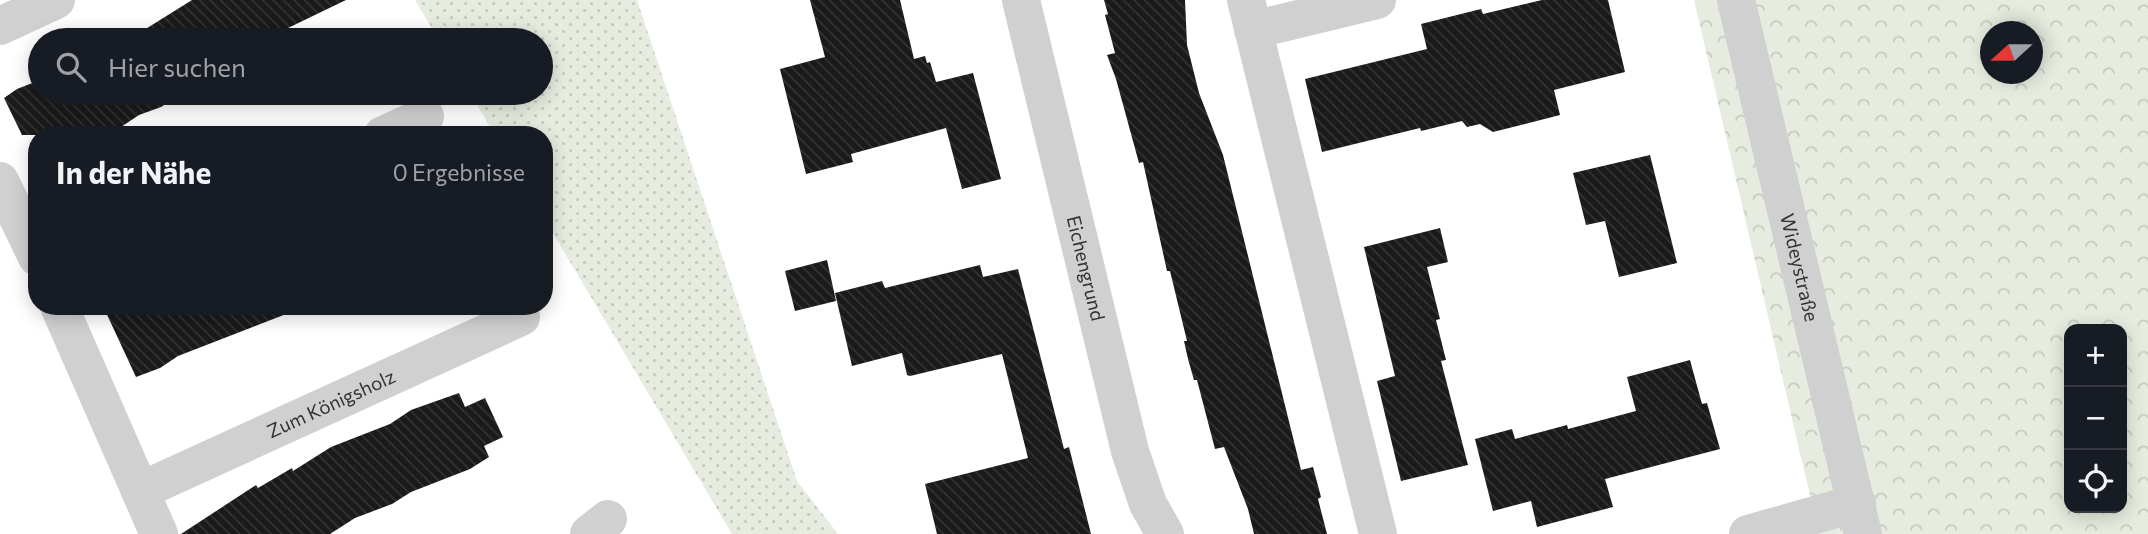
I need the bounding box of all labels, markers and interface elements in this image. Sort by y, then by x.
north arrow [1980,21,2043,84]
search box [28,28,553,105]
icon: search [52,48,90,86]
text: Hier suchen [108,51,246,82]
text: In der Nähe [56,153,211,190]
text: 0 Ergebnisse [393,158,525,186]
street label: Wideystraße [1776,211,1824,324]
street label: Eichengrund [1062,213,1110,323]
map controls [2064,324,2127,513]
button: + [2064,324,2127,387]
street label: Zum Königsholz [263,364,399,442]
button: − [2064,387,2127,450]
button: locate [2064,450,2127,513]

